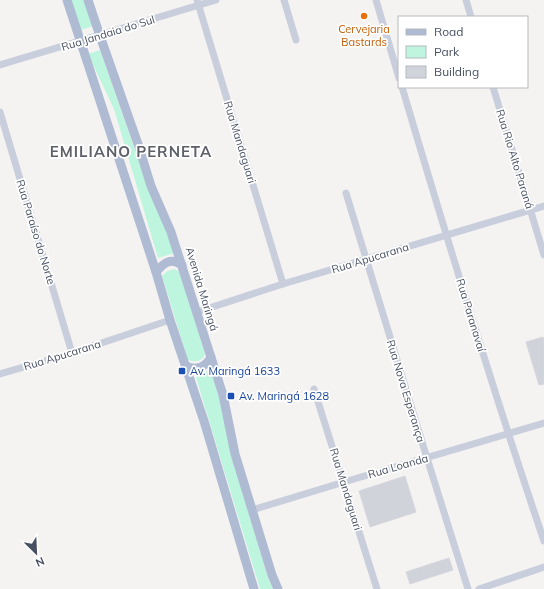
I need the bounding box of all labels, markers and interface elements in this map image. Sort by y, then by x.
marker: Cervejaria Bastards [359,11,369,21]
street label: Rua Jandaia do Sul [60,12,156,54]
legend [398,16,528,88]
place label: Cervejaria Bastards [338,22,390,49]
text: Road [434,24,463,39]
text: Park [434,44,460,59]
text: Building [434,64,479,79]
street label: Rua Mandaguari [221,99,259,185]
street label: Rua Rio Alto Paraná [493,107,537,211]
district label: EMILIANO PERNETA [50,142,212,161]
street label: Rua Paraíso do Norte [13,178,59,286]
street label: Rua Apucarana [330,240,410,276]
street label: Avenida Maringá [183,245,221,333]
street label: Rua Paranavaí [453,277,489,354]
street label: Rua Apucarana [22,337,102,373]
street label: Rua Nova Esperança [384,338,428,444]
place label: Av. Maringá 1633 [190,364,280,378]
marker: Av. Maringá 1633 [177,366,187,376]
place label: Av. Maringá 1628 [239,389,329,403]
marker: Av. Maringá 1628 [226,391,236,401]
street label: Rua Mandaguari [327,446,365,532]
street label: Rua Loanda [366,451,430,481]
north arrow [16,533,56,573]
text: N [33,554,47,570]

